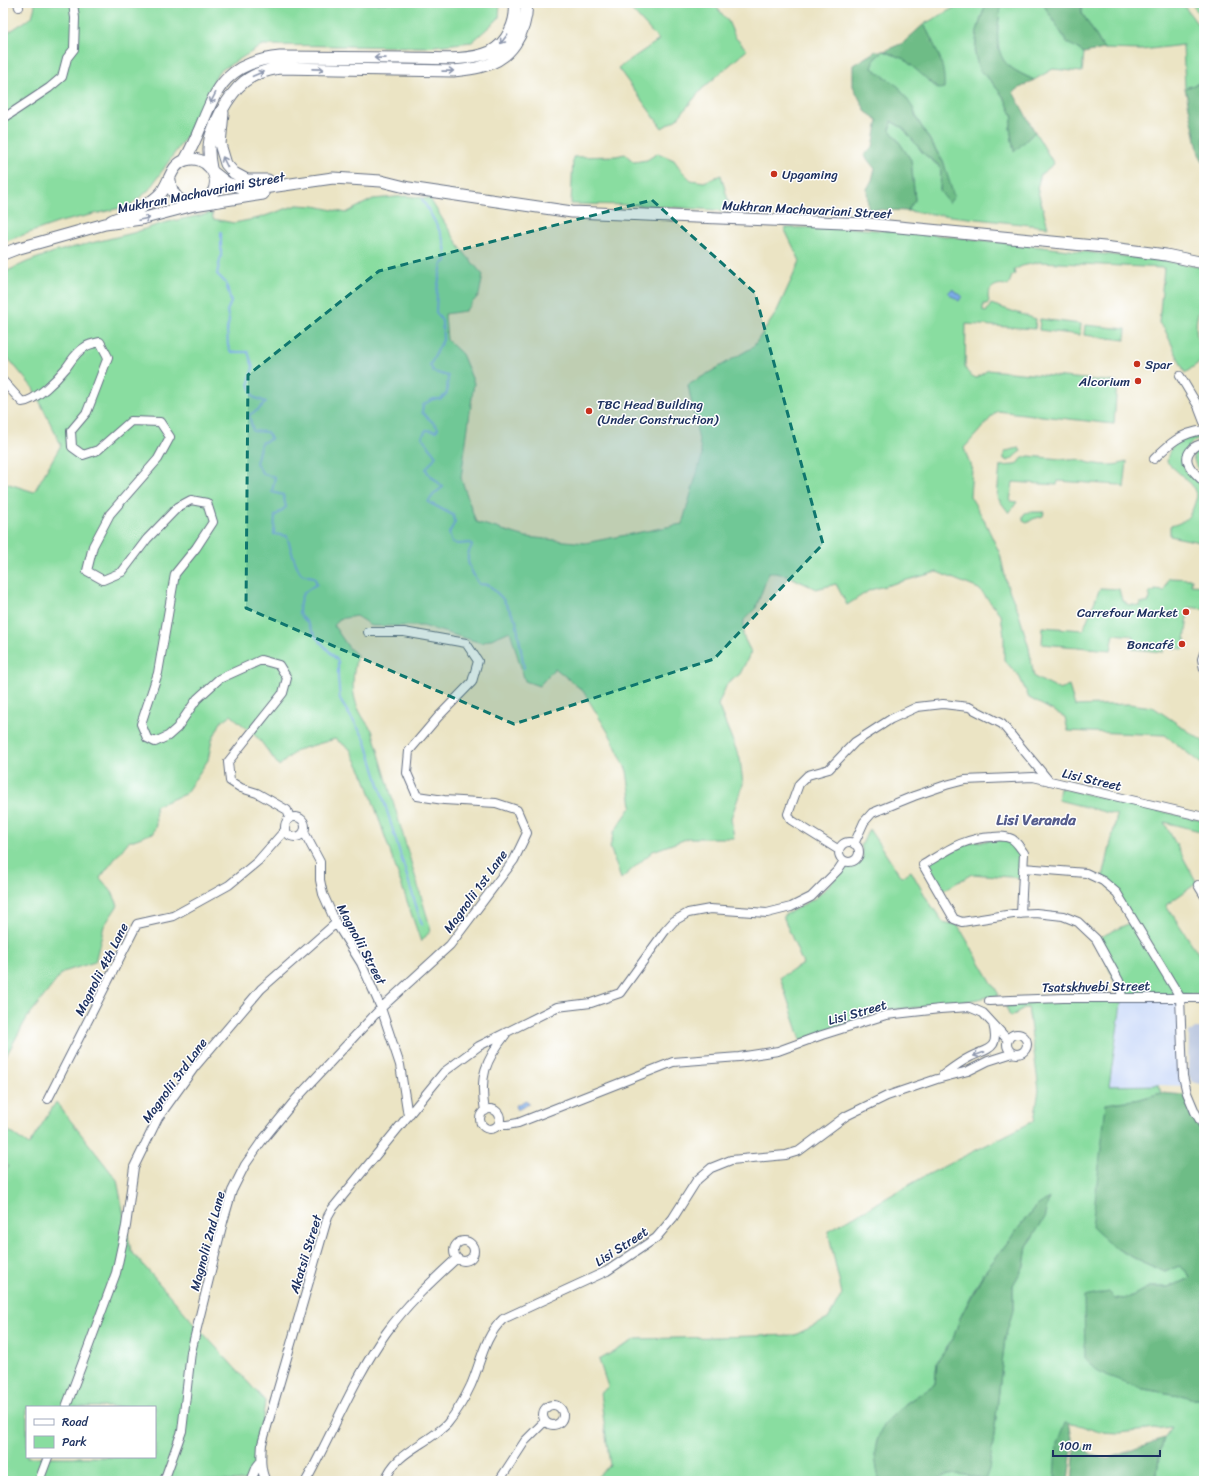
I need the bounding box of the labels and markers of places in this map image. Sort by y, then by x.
place label: Upgaming [782,163,838,186]
marker: Upgaming [769,169,779,179]
place label: Spar [1145,353,1173,376]
marker: Spar [1132,359,1142,369]
place label: Alcorium [1078,370,1130,393]
marker: Alcorium [1133,376,1143,386]
place label: TBC Head Building (Under Construction) [597,393,720,431]
marker: TBC Head Building (Under Construction) [584,406,594,416]
place label: Carrefour Market [1077,601,1178,624]
marker: Carrefour Market [1181,607,1191,617]
place label: Boncafé [1127,633,1174,656]
marker: Boncafé [1177,639,1187,649]

